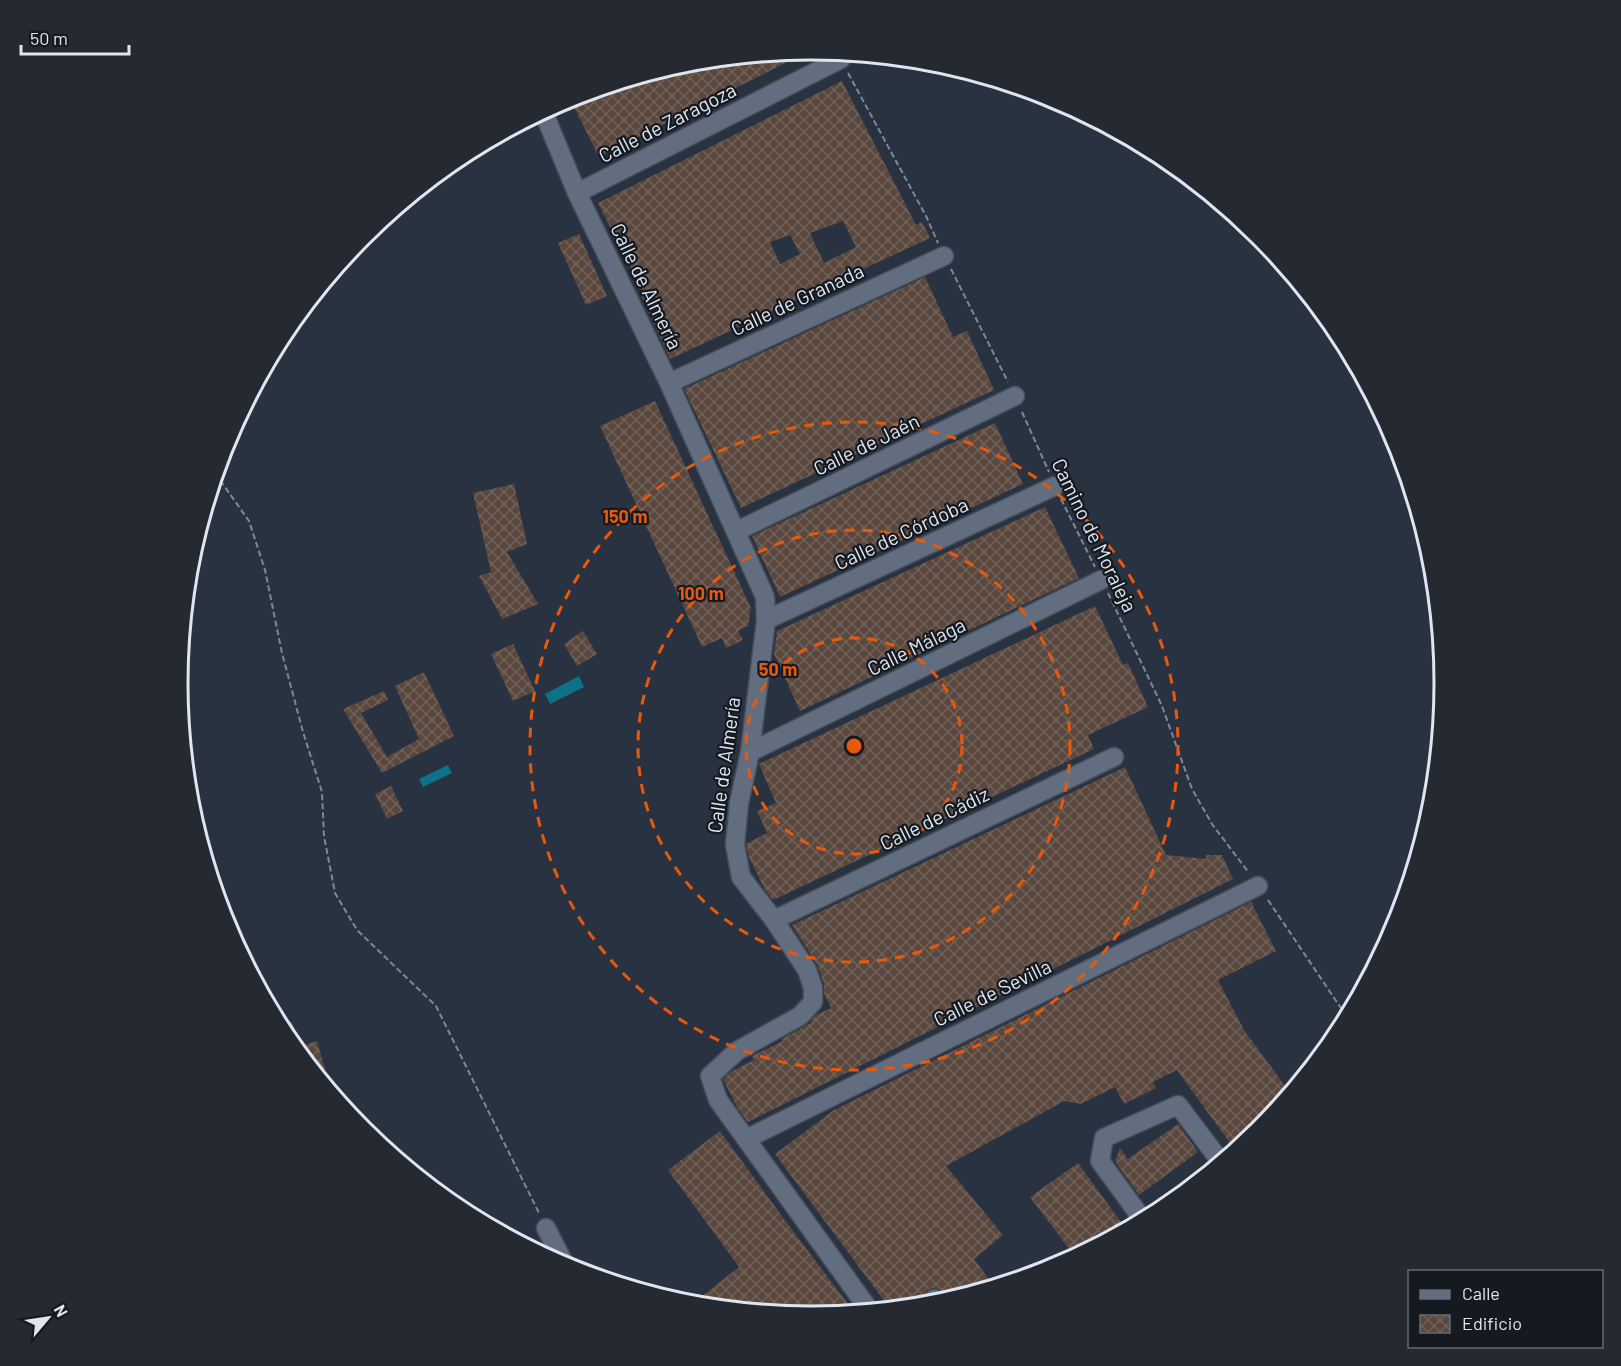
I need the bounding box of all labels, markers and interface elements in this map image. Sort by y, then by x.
scale bar [21,18,129,56]
text: 50 m [30,27,68,49]
street label: Calle de Zaragoza [594,77,740,167]
street label: Calle de Almería [606,219,688,353]
street label: Calle de Granada [727,258,867,340]
street label: Calle de Jaén [809,408,923,480]
street label: Camino de Moraleja [1047,454,1143,616]
street label: Calle de Córdoba [830,492,972,574]
text: 150 m [603,505,647,527]
text: 100 m [678,582,724,604]
street label: Calle Málaga [863,612,969,680]
text: 50 m [759,658,797,680]
street label: Calle de Almería [702,695,744,835]
centre of rings [844,736,864,756]
street label: Calle de Cádiz [875,781,993,855]
street label: Calle de Sevilla [929,953,1055,1031]
legend [1408,1270,1603,1348]
text: Calle [1462,1282,1500,1304]
north arrow [18,1288,78,1348]
text: N [51,1301,72,1320]
text: Edificio [1462,1312,1522,1334]

